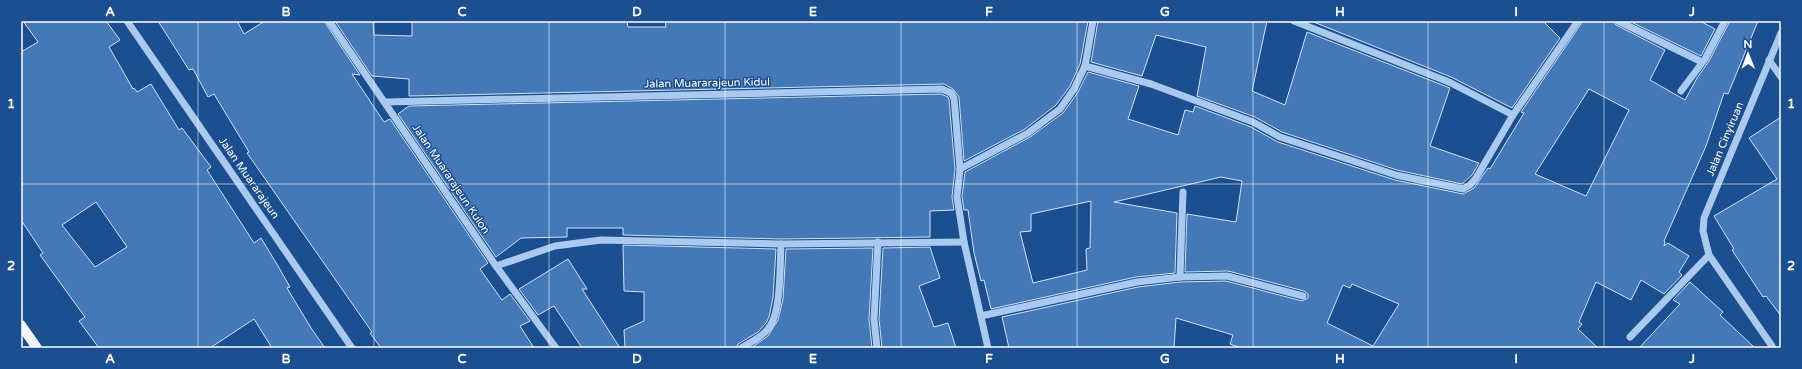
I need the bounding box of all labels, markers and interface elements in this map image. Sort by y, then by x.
text: A [105,4,115,20]
text: B [281,4,291,20]
text: C [457,4,467,20]
text: D [632,4,642,20]
text: E [809,4,817,20]
text: F [985,4,993,20]
text: G [1160,4,1170,20]
text: H [1335,4,1345,20]
text: I [1514,4,1518,20]
text: J [1688,4,1695,20]
north arrow [1728,34,1768,74]
text: N [1743,38,1752,51]
street label: Jalan Muararajeun Kidul [644,75,770,91]
text: 1 [7,96,15,112]
text: 1 [1787,96,1795,112]
street label: Jalan Cinyiruan [1704,100,1746,178]
street label: Jalan Muararajeun Kulon [409,122,493,236]
street label: Jalan Muararajeun [216,135,282,221]
text: 2 [7,258,15,274]
text: 2 [1787,258,1795,274]
text: A [105,351,115,367]
text: B [281,351,291,367]
text: C [457,351,467,367]
text: D [632,351,642,367]
text: E [809,351,817,367]
text: F [985,351,993,367]
text: G [1160,351,1170,367]
text: H [1335,351,1345,367]
text: I [1514,351,1518,367]
text: J [1688,351,1695,367]

